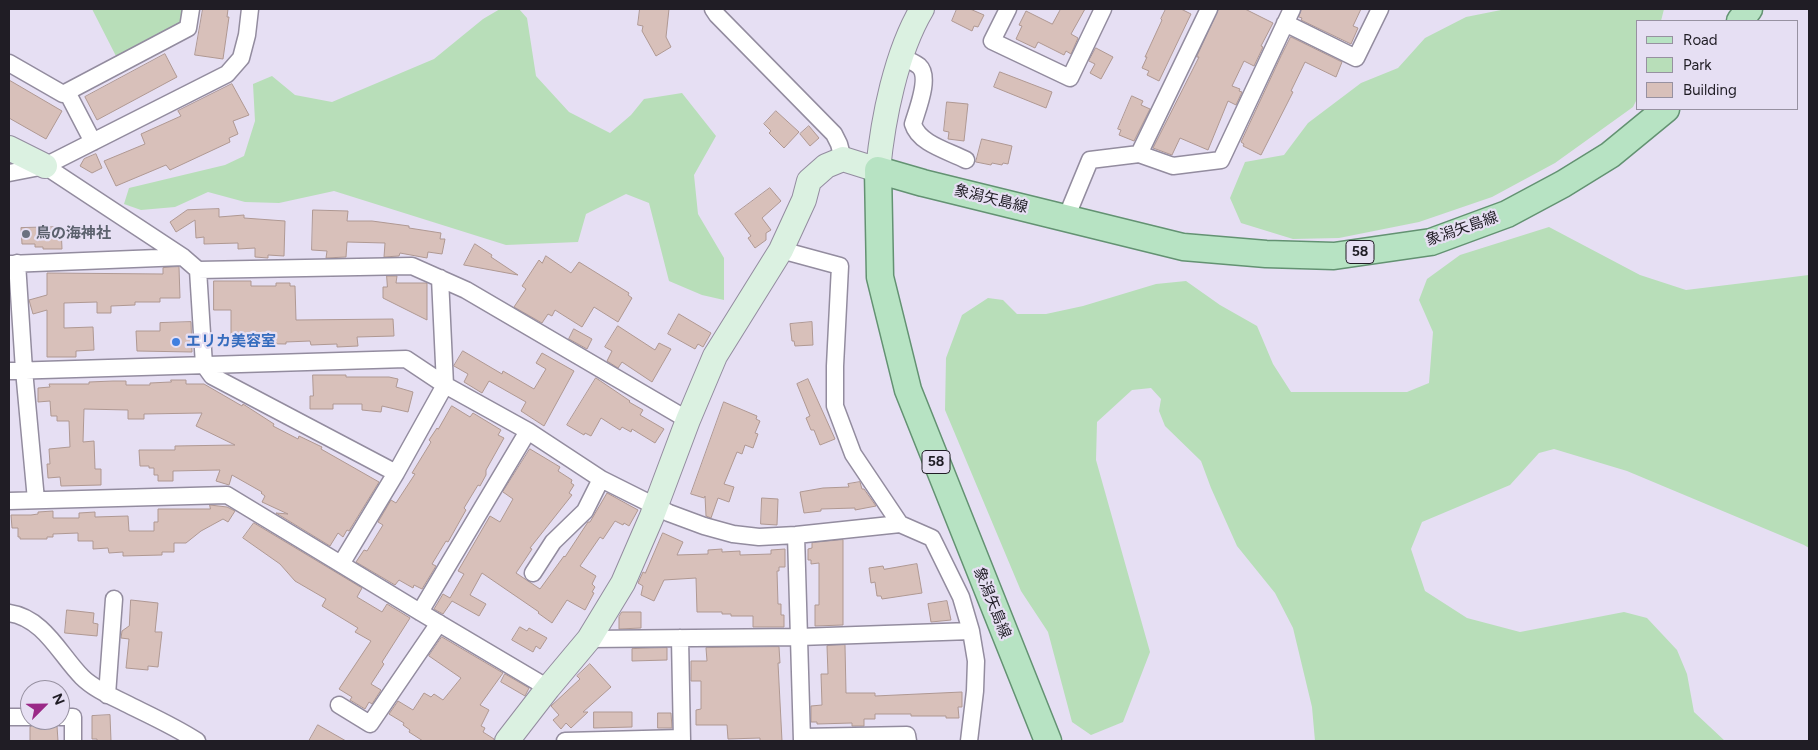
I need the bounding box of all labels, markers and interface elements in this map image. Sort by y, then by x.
legend [1636,20,1798,110]
text: Road [1683,31,1718,49]
text: Park [1683,56,1712,74]
text: Building [1683,81,1737,99]
street label: 象潟矢島線 [952,181,1030,217]
street label: 象潟矢島線 [1424,208,1500,250]
place label: 鳥の海神社 [36,225,111,243]
marker: 鳥の海神社 [20,228,32,240]
road number: 58 [1346,240,1374,264]
place label: エリカ美容室 [186,333,276,351]
marker: エリカ美容室 [170,336,182,348]
road number: 58 [922,451,950,474]
street label: 象潟矢島線 [970,565,1014,641]
north arrow [20,680,70,730]
text: N [48,691,68,708]

